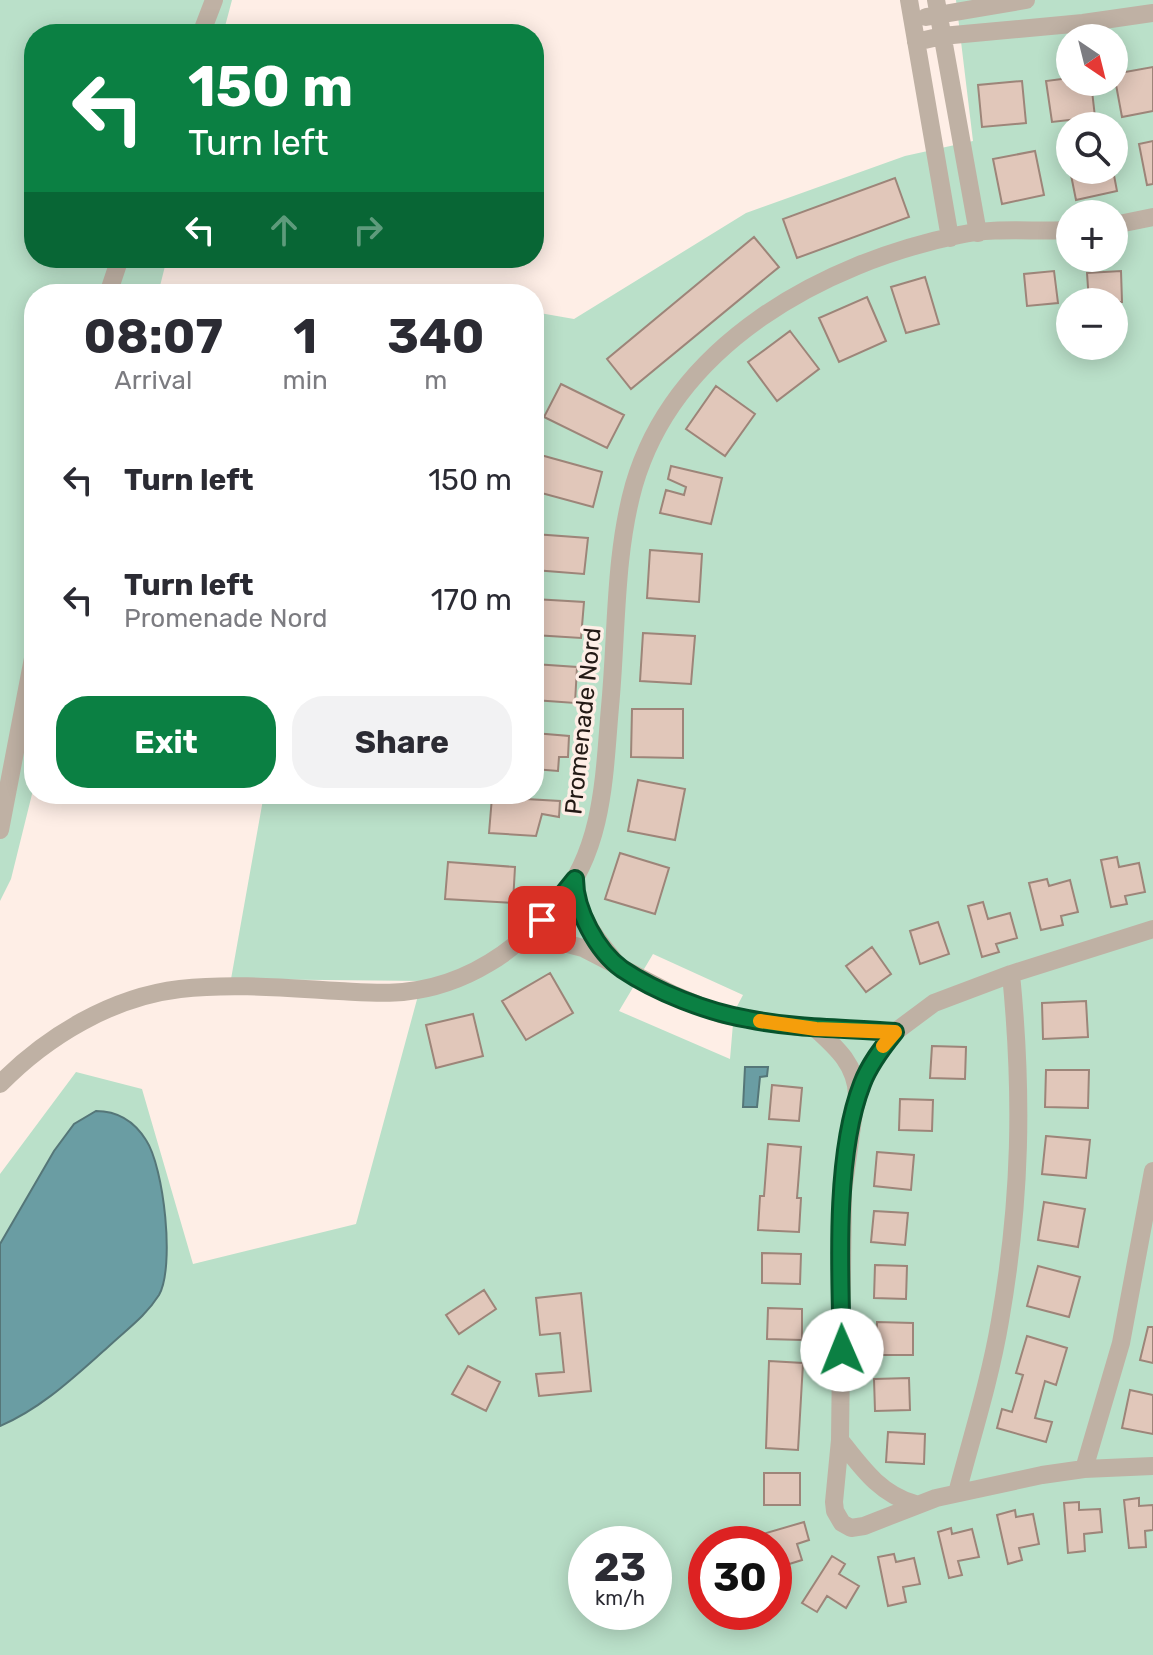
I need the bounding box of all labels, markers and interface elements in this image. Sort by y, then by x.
north arrow [1056,24,1128,96]
map controls [1056,24,1128,360]
text: 150 m [188,54,353,120]
icon: left [56,56,160,160]
button: search [1056,112,1128,184]
text: Turn left [188,121,329,164]
button: + [1056,200,1128,272]
icon: left [178,208,222,252]
icon: ahead [262,208,306,252]
icon: right [346,208,390,252]
button: − [1056,288,1128,360]
text: 08:07 [84,308,223,365]
text: 1 [293,308,317,365]
text: 340 [387,308,484,365]
text: Arrival [114,365,192,396]
text: min [283,365,328,396]
text: m [424,365,447,396]
icon: left [56,458,100,502]
text: Turn left [124,462,254,498]
text: 150 m [428,462,512,498]
text: Turn left [124,567,254,603]
icon: left [56,578,100,622]
text: 170 m [431,582,512,618]
text: Promenade Nord [124,603,328,634]
street label: Promenade Nord [559,626,607,816]
button: Exit [56,696,276,788]
button: Share [292,696,512,788]
pin [508,886,576,954]
icon: arrive [520,898,564,942]
position arrow [800,1308,884,1392]
speed limit sign: 30 [688,1526,792,1630]
text: 23 [594,1544,646,1591]
text: km/h [595,1586,645,1610]

